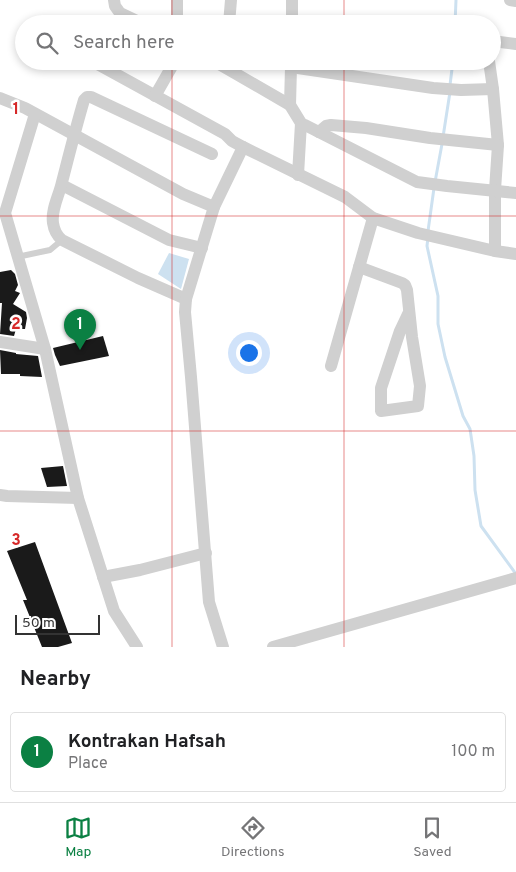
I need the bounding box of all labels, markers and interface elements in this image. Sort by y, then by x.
search box [15,15,501,70]
icon: search [33,29,61,57]
text: Search here [73,31,175,55]
text: 1 [13,100,19,120]
pin: 1 [64,309,96,350]
text: 2 [11,315,21,335]
your location [236,340,262,366]
text: 3 [11,531,21,551]
scale bar [15,612,100,635]
text: 50 m [22,615,55,632]
text: Nearby [20,666,91,693]
text: Kontrakan Hafsah [68,730,226,754]
text: 1 [34,742,40,762]
text: 100 m [451,742,495,762]
text: Place [68,754,108,774]
tab: Map [64,814,92,861]
tab: Directions [221,814,285,861]
tab: Saved [413,814,452,861]

